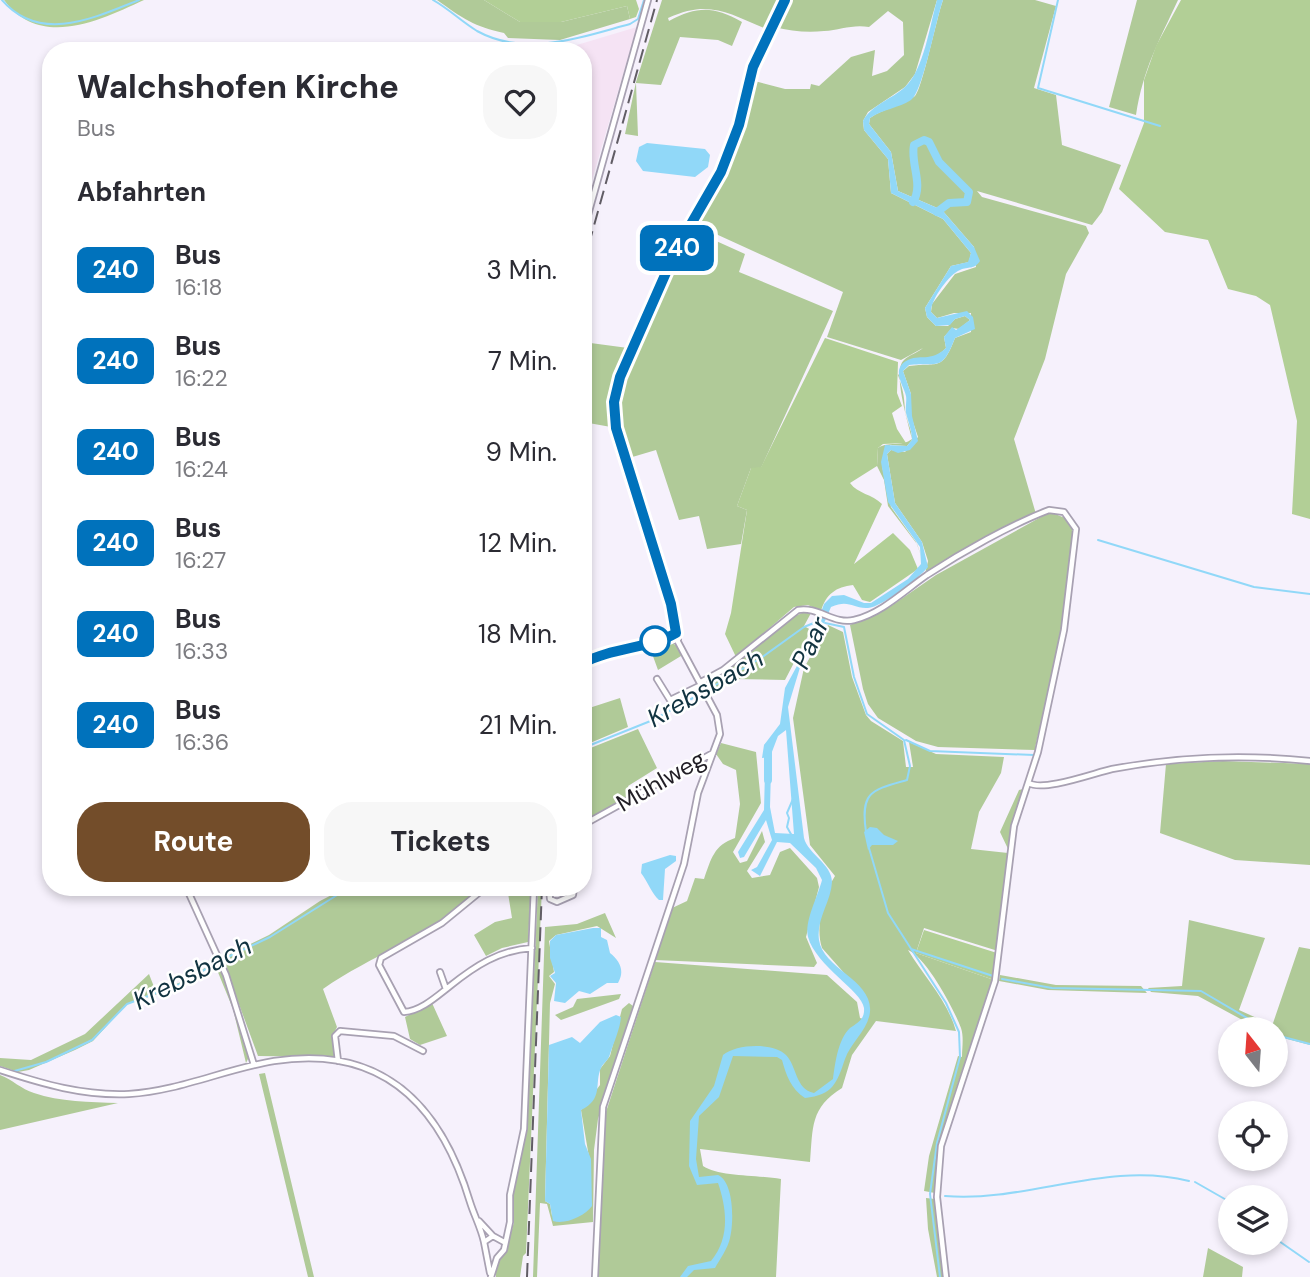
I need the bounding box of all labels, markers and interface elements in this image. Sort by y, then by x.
text: Walchshofen Kirche [77,65,399,108]
button: heart [483,65,557,139]
text: Bus [77,113,116,143]
text: Abfahrten [77,175,206,209]
line badge: 240 [637,225,717,271]
text: 240 [654,232,700,263]
text: Bus [175,238,221,272]
text: 3 Min. [487,253,557,287]
text: 240 [92,254,139,285]
text: 16:18 [175,272,222,302]
text: Bus [175,329,221,363]
text: 7 Min. [488,344,557,378]
text: 240 [92,345,139,376]
text: 16:22 [175,363,228,393]
text: Bus [175,420,221,454]
text: 9 Min. [486,435,557,469]
text: 240 [92,436,139,467]
text: 16:24 [175,454,228,484]
text: Bus [175,511,221,545]
text: 12 Min. [479,526,557,560]
text: 240 [92,527,139,558]
text: 16:27 [175,545,226,575]
text: Bus [175,602,221,636]
water label: Paar [783,610,837,674]
text: 18 Min. [478,617,557,651]
text: 240 [92,618,139,649]
unlabelled marker [640,626,670,656]
text: 16:33 [175,636,228,666]
water label: Krebsbach [641,641,769,735]
text: Bus [175,693,221,727]
text: 21 Min. [479,708,557,742]
text: 240 [92,709,139,740]
text: 16:36 [175,727,229,757]
street label: Mühlweg [611,743,711,818]
button: Route [77,802,310,882]
button: Tickets [324,802,557,882]
water label: Krebsbach [127,929,257,1017]
north arrow [1218,1017,1288,1087]
map controls [1218,1017,1288,1255]
button: locate [1218,1101,1288,1171]
button: layers [1218,1185,1288,1255]

